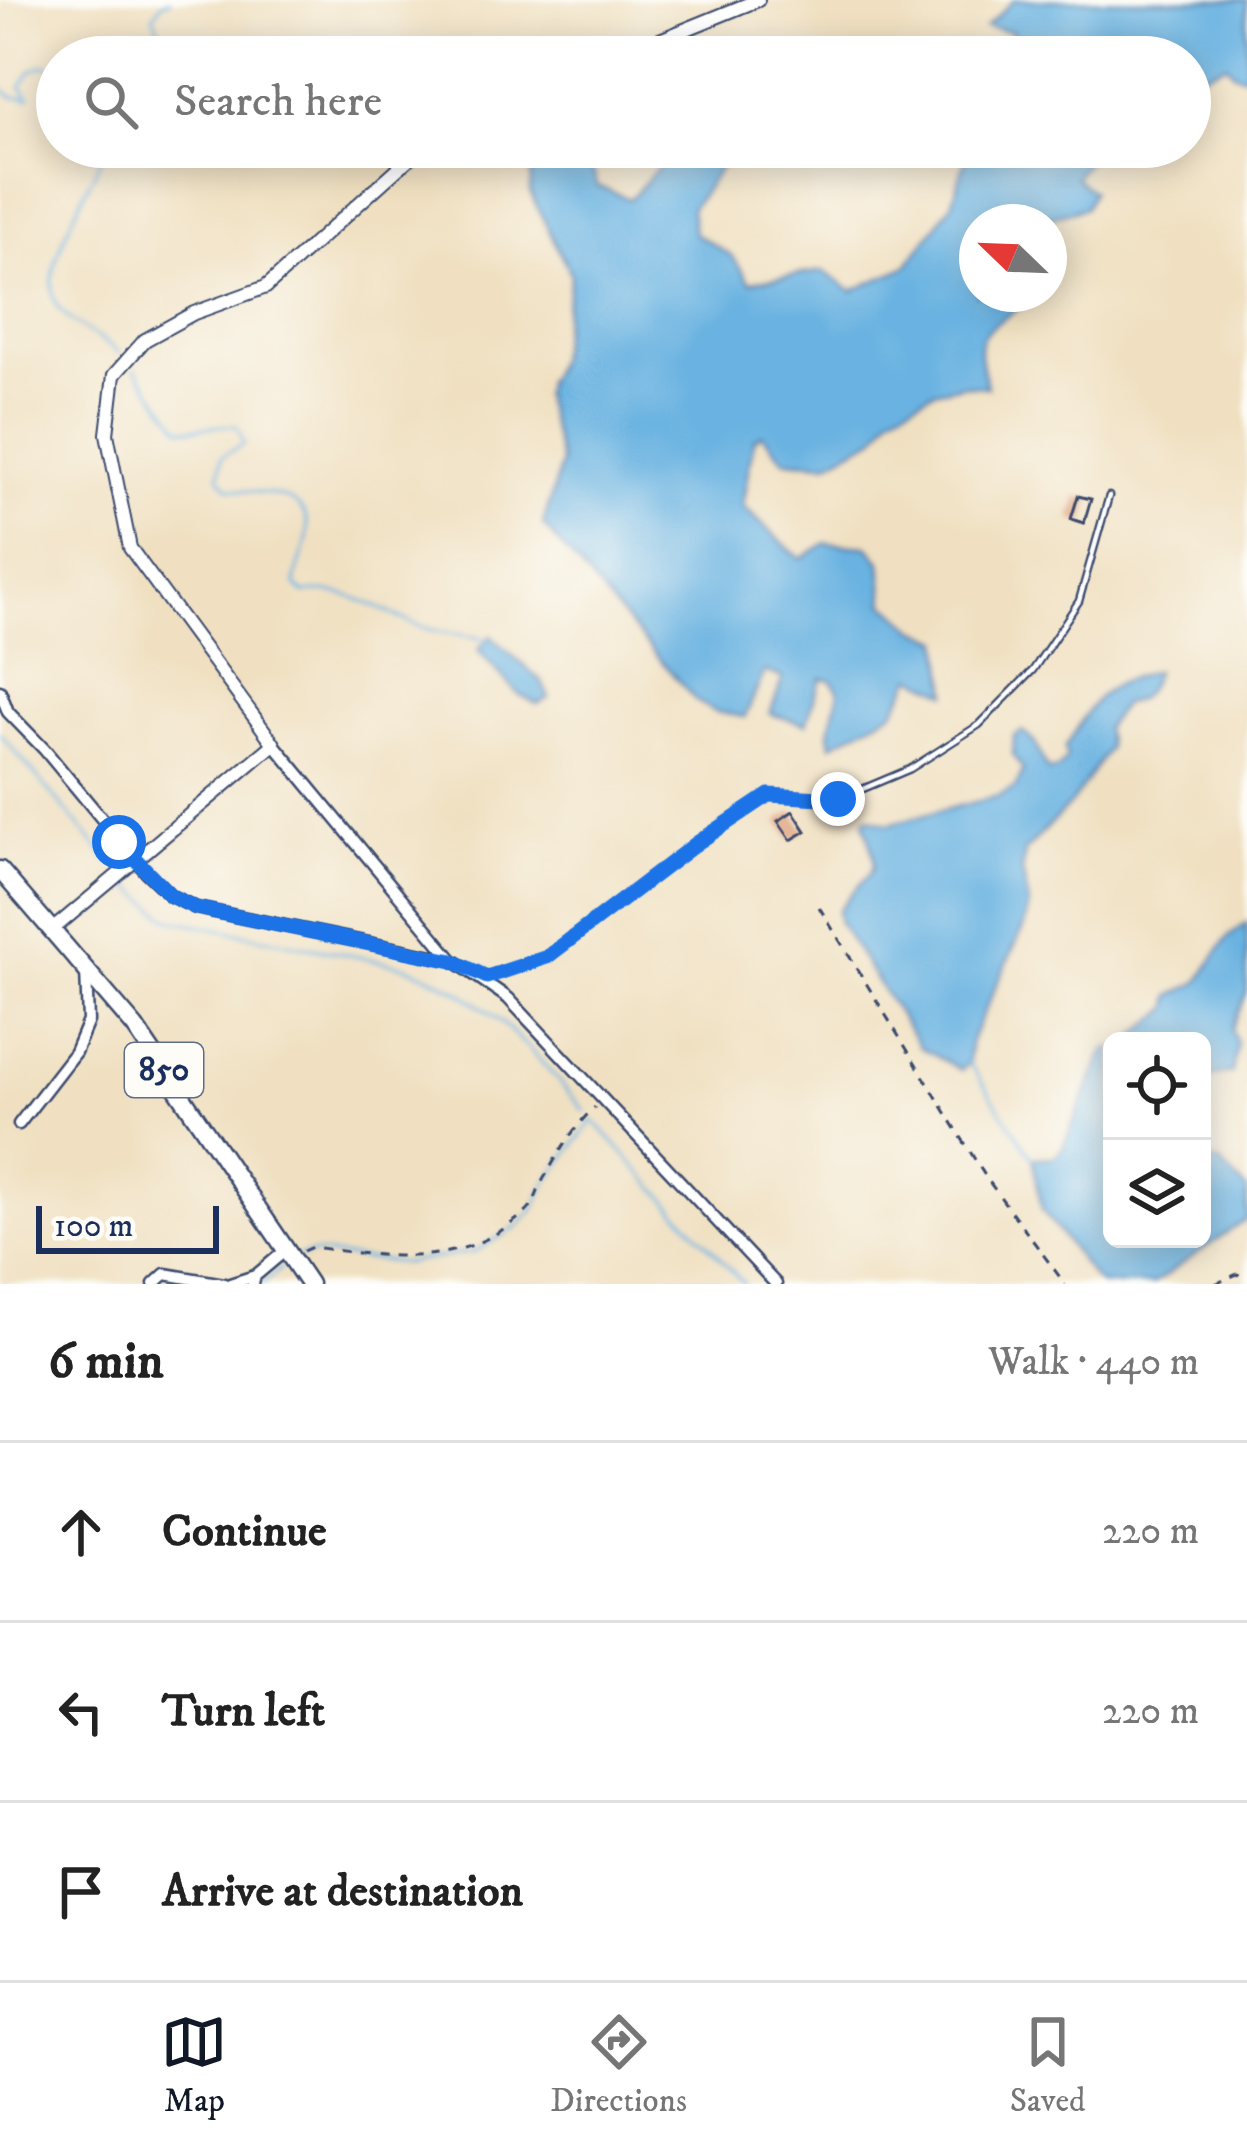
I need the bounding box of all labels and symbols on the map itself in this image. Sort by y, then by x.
north arrow [959,204,1067,312]
route end [811,772,865,826]
route start [92,815,146,869]
road number: 850 [125,1043,203,1097]
scale bar [36,1200,219,1253]

